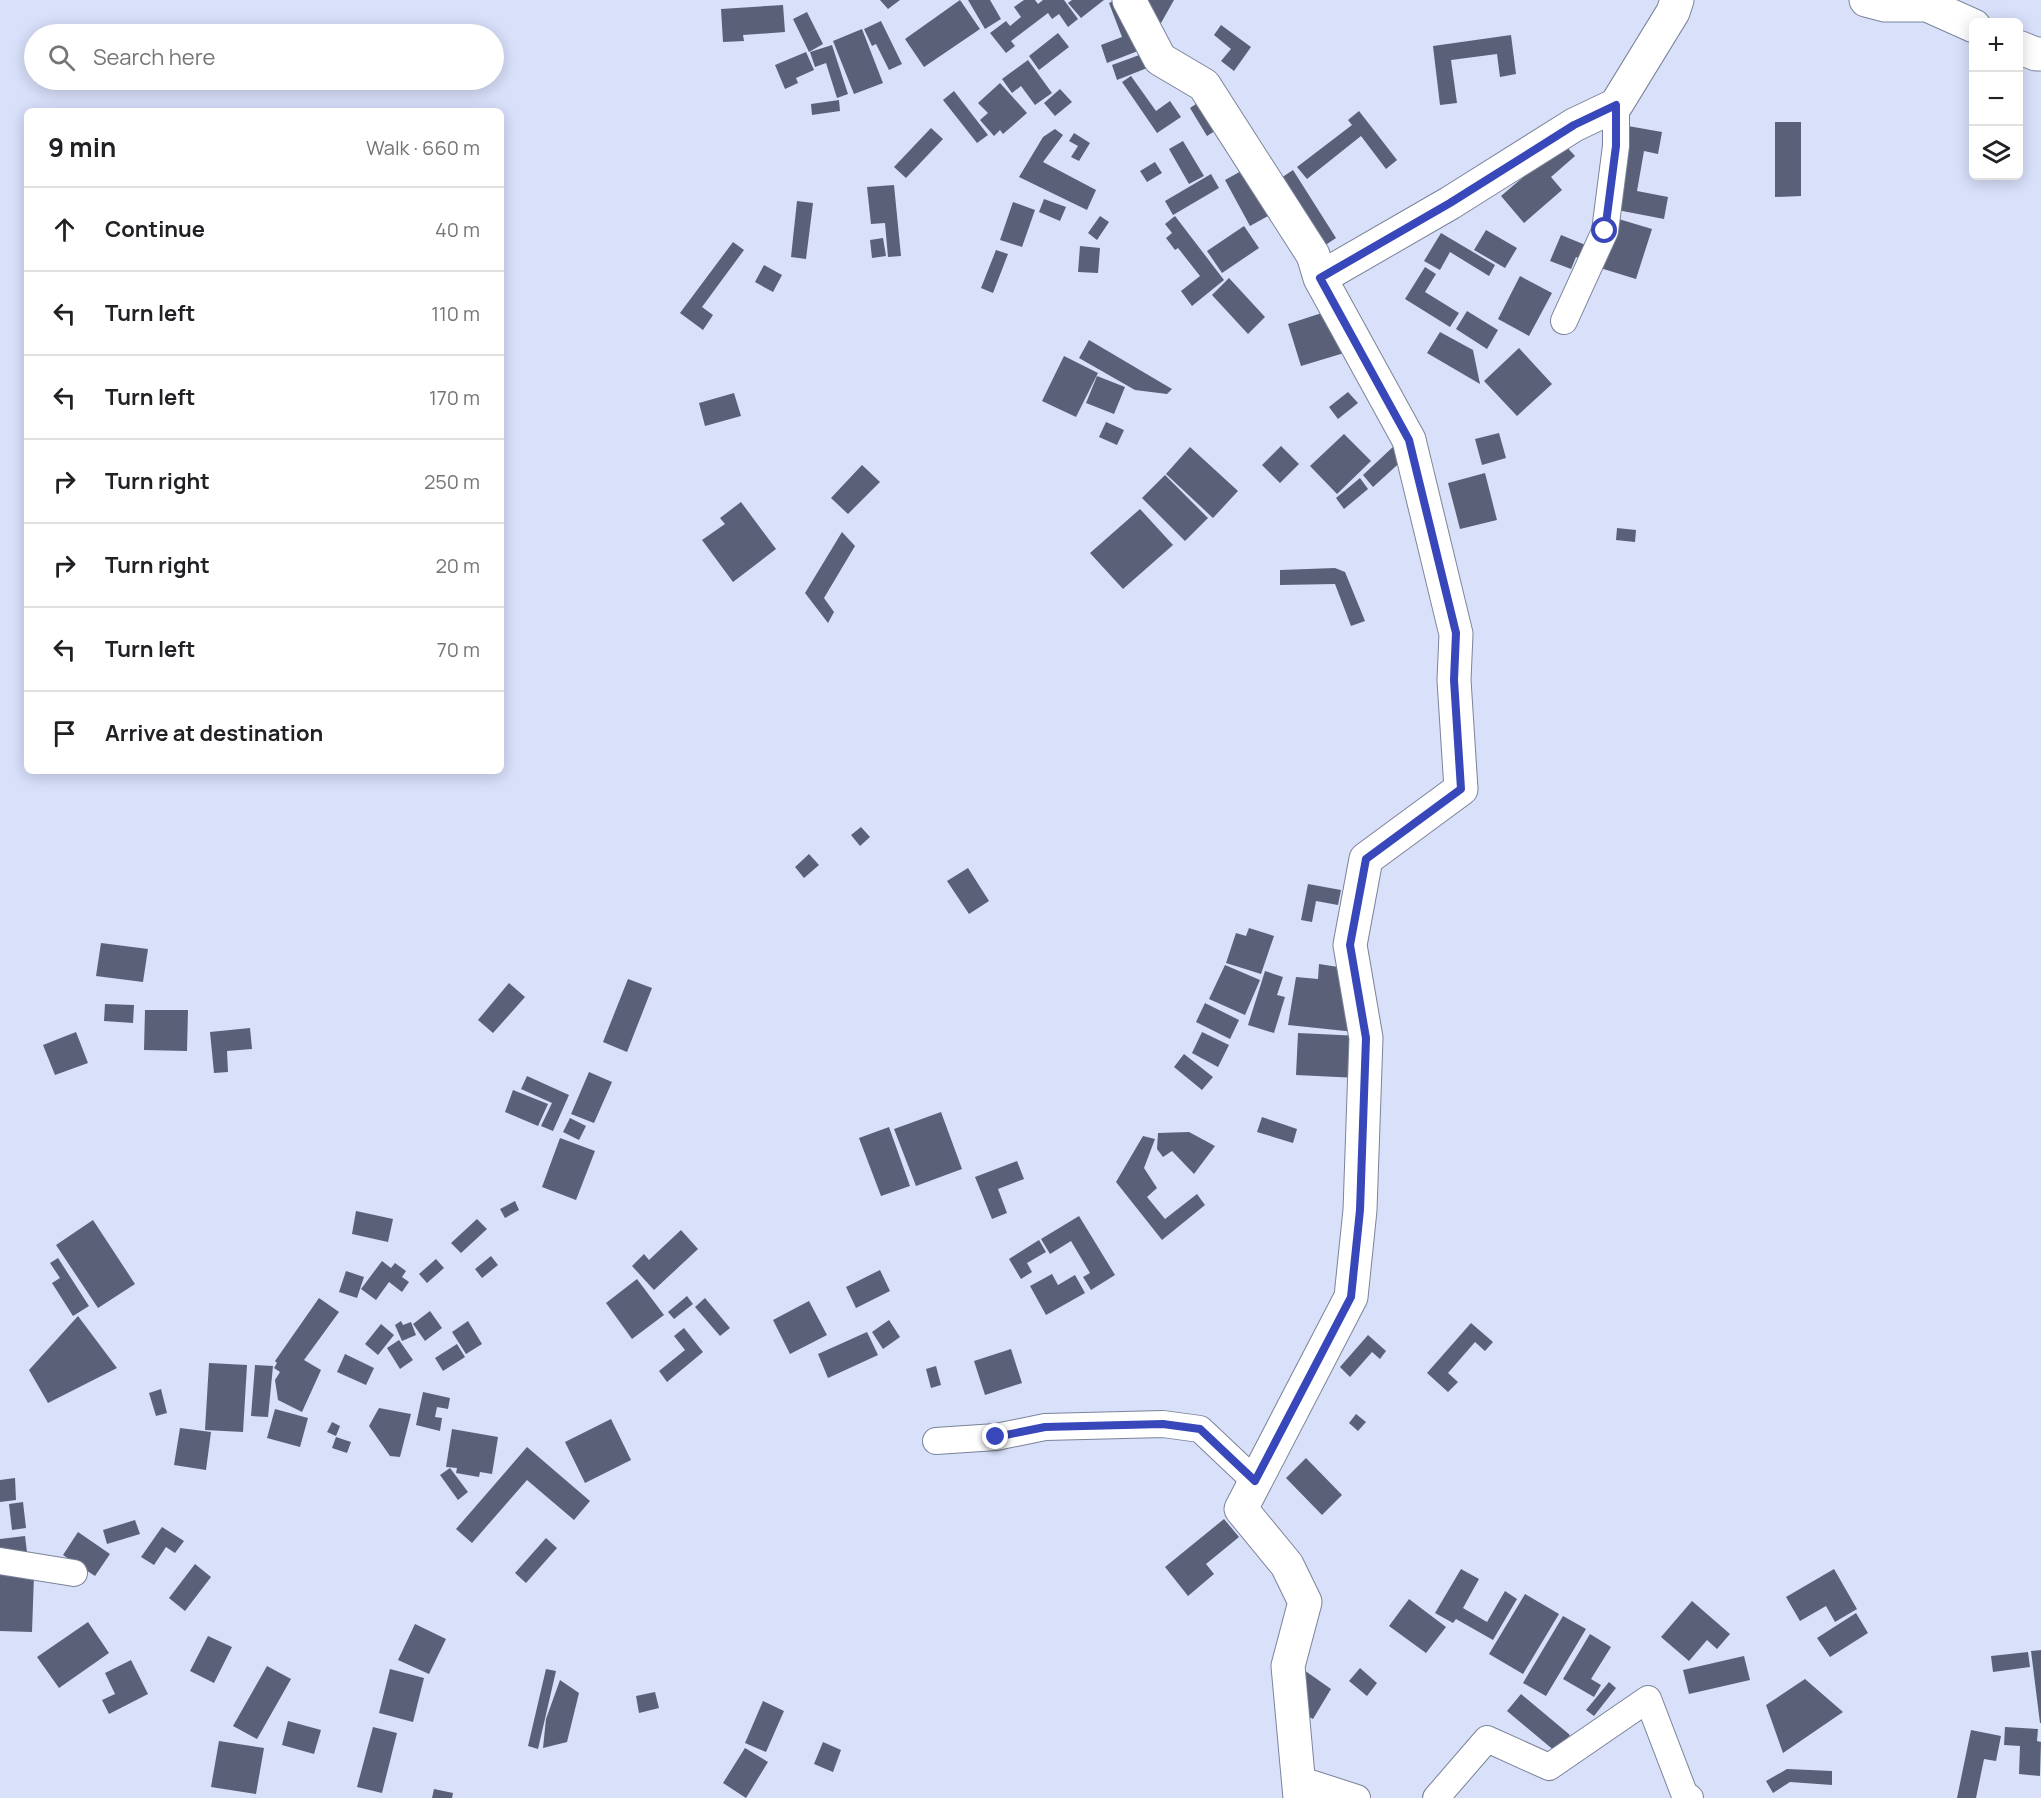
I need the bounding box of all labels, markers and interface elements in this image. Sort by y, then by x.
map controls [1969,18,2023,180]
button: + [1969,18,2023,72]
search box [24,24,504,90]
icon: search [45,41,78,74]
text: Search here [93,42,215,72]
button: − [1969,72,2023,126]
button: layers [1969,126,2023,180]
text: 9 min [48,129,116,165]
text: Walk · 660 m [366,134,480,161]
icon: ahead [48,213,81,246]
text: Continue [105,214,205,244]
text: 40 m [435,216,480,243]
route start [1591,217,1617,243]
icon: left [48,297,81,330]
text: Turn left [105,298,195,328]
text: 110 m [431,300,480,327]
icon: left [48,381,81,414]
text: Turn left [105,382,195,412]
text: 170 m [429,384,480,411]
icon: right [48,465,81,498]
text: Turn right [105,466,210,496]
text: 250 m [424,468,480,495]
icon: right [48,549,81,582]
text: Turn right [105,550,210,580]
text: 20 m [435,552,480,579]
icon: left [48,633,81,666]
text: Turn left [105,634,195,664]
text: 70 m [437,636,480,663]
icon: arrive [48,717,81,750]
text: Arrive at destination [105,718,323,748]
route end [982,1423,1008,1449]

